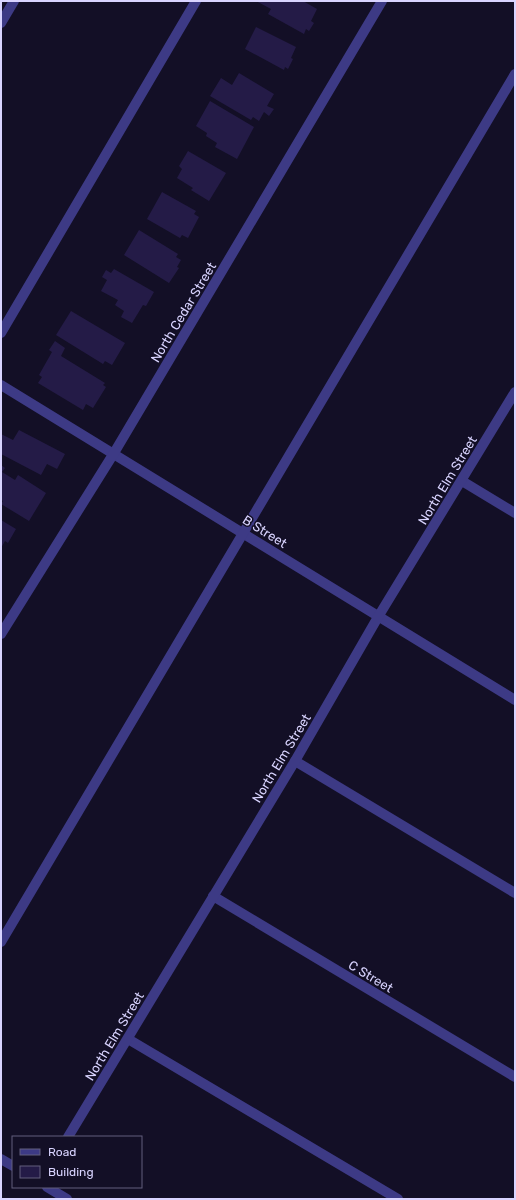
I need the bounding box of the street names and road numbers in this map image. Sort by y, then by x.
street label: North Cedar Street [148,260,219,365]
street label: North Elm Street [415,433,480,527]
street label: B Street [240,512,290,551]
street label: North Elm Street [249,711,314,805]
street label: C Street [346,957,396,996]
street label: North Elm Street [82,989,147,1083]

